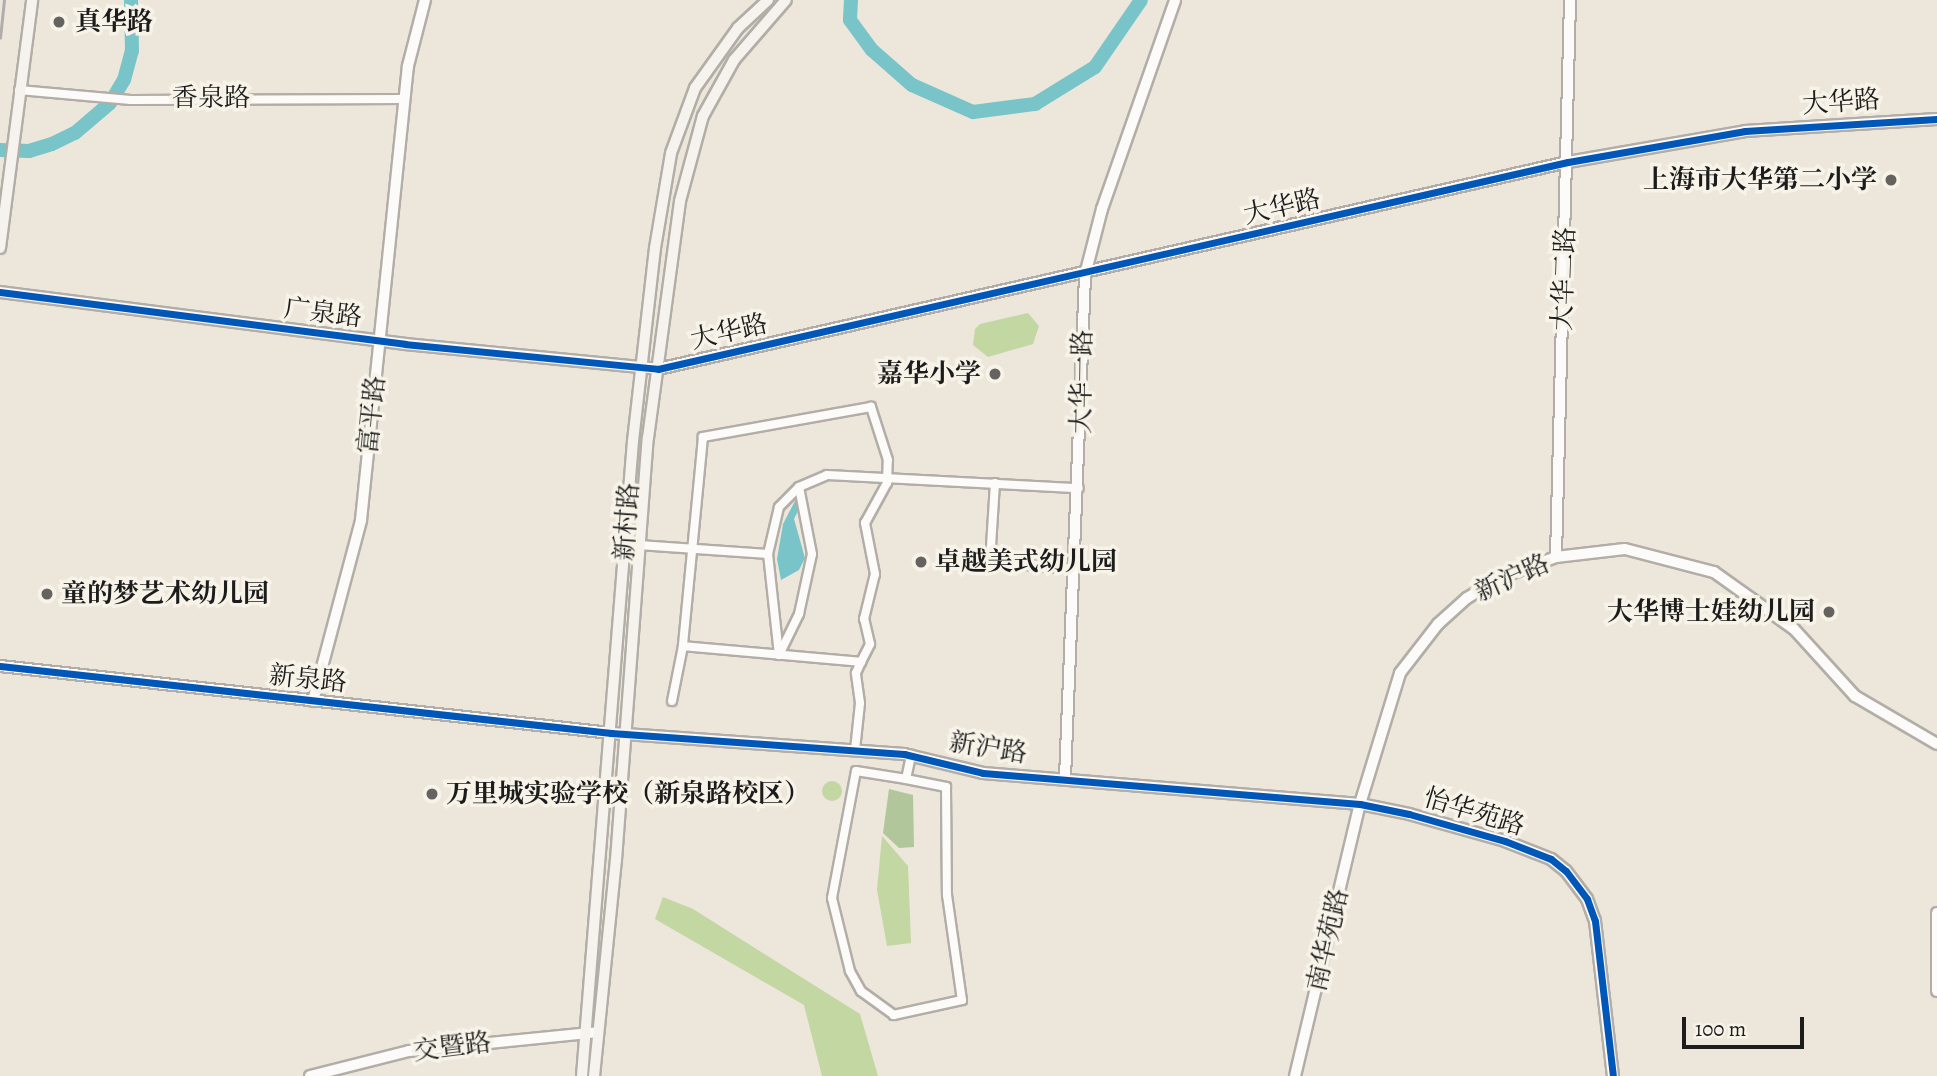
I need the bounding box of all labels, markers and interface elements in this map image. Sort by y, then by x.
place label: 真华路 [75,6,153,38]
marker: 真华路 [49,12,69,32]
street label: 香泉路 [172,82,250,114]
street label: 大华路 [1801,84,1881,120]
place label: 上海市大华第二小学 [1643,164,1877,196]
marker: 上海市大华第二小学 [1883,172,1899,188]
street label: 大华路 [1240,183,1324,231]
street label: 大华二路 [1547,226,1581,332]
street label: 广泉路 [282,293,364,333]
street label: 大华路 [687,308,771,356]
street label: 大华一路 [1065,330,1099,434]
place label: 嘉华小学 [877,358,981,390]
marker: 嘉华小学 [987,366,1003,382]
street label: 富平路 [352,375,392,455]
street label: 新村路 [609,482,645,562]
place label: 卓越美式幼儿园 [935,546,1117,578]
street label: 新沪路 [1470,548,1554,608]
marker: 卓越美式幼儿园 [913,554,929,570]
place label: 童的梦艺术幼儿园 [61,578,269,610]
marker: 童的梦艺术幼儿园 [39,586,55,602]
place label: 大华博士娃幼儿园 [1607,596,1815,628]
marker: 大华博士娃幼儿园 [1821,604,1837,620]
street label: 新泉路 [268,659,348,699]
street label: 新沪路 [947,726,1029,770]
place label: 万里城实验学校（新泉路校区） [446,778,810,810]
street label: 怡华苑路 [1420,782,1528,842]
marker: 万里城实验学校（新泉路校区） [424,786,440,802]
street label: 南华苑路 [1301,886,1355,994]
scale bar [1685,1002,1808,1046]
text: 100 m [1695,1015,1746,1043]
street label: 交暨路 [411,1027,493,1067]

